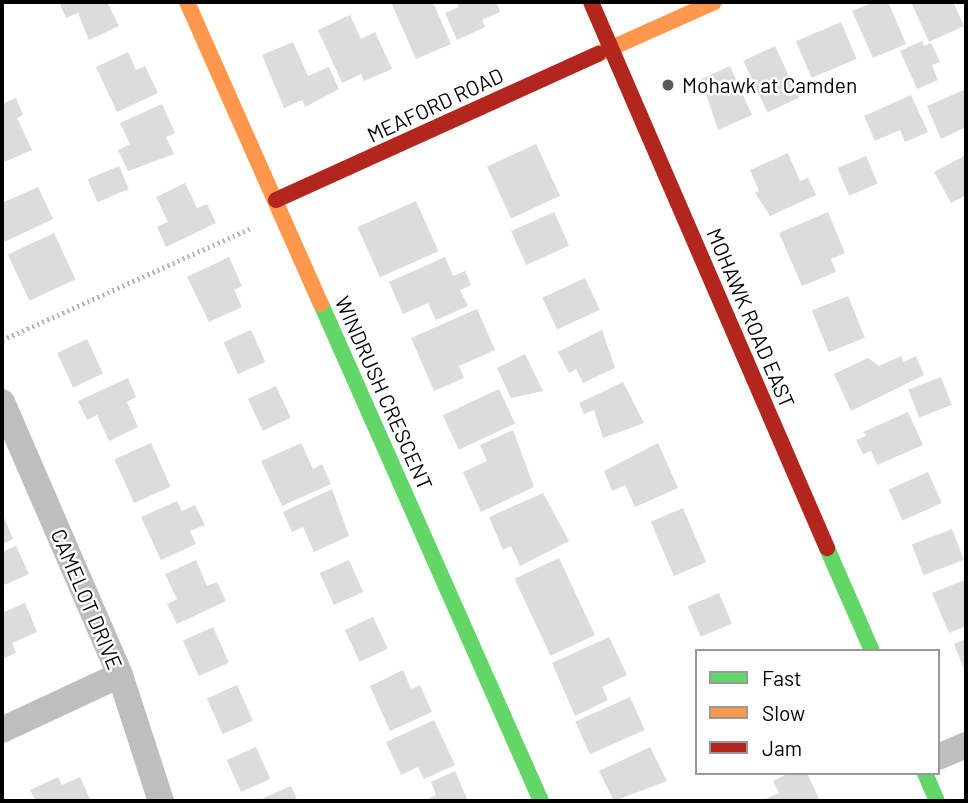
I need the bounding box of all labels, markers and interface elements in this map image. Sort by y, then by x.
street label: MEAFORD ROAD [363,63,507,147]
place label: Mohawk at Camden [682,72,857,98]
marker: Mohawk at Camden [660,77,676,93]
street label: MOHAWK ROAD EAST [702,224,800,412]
street label: WINDRUSH CRESCENT [330,292,438,494]
street label: CAMELOT DRIVE [46,525,128,673]
legend [695,649,940,775]
text: Fast [762,665,802,690]
text: Slow [762,700,805,725]
text: Jam [762,735,802,760]

